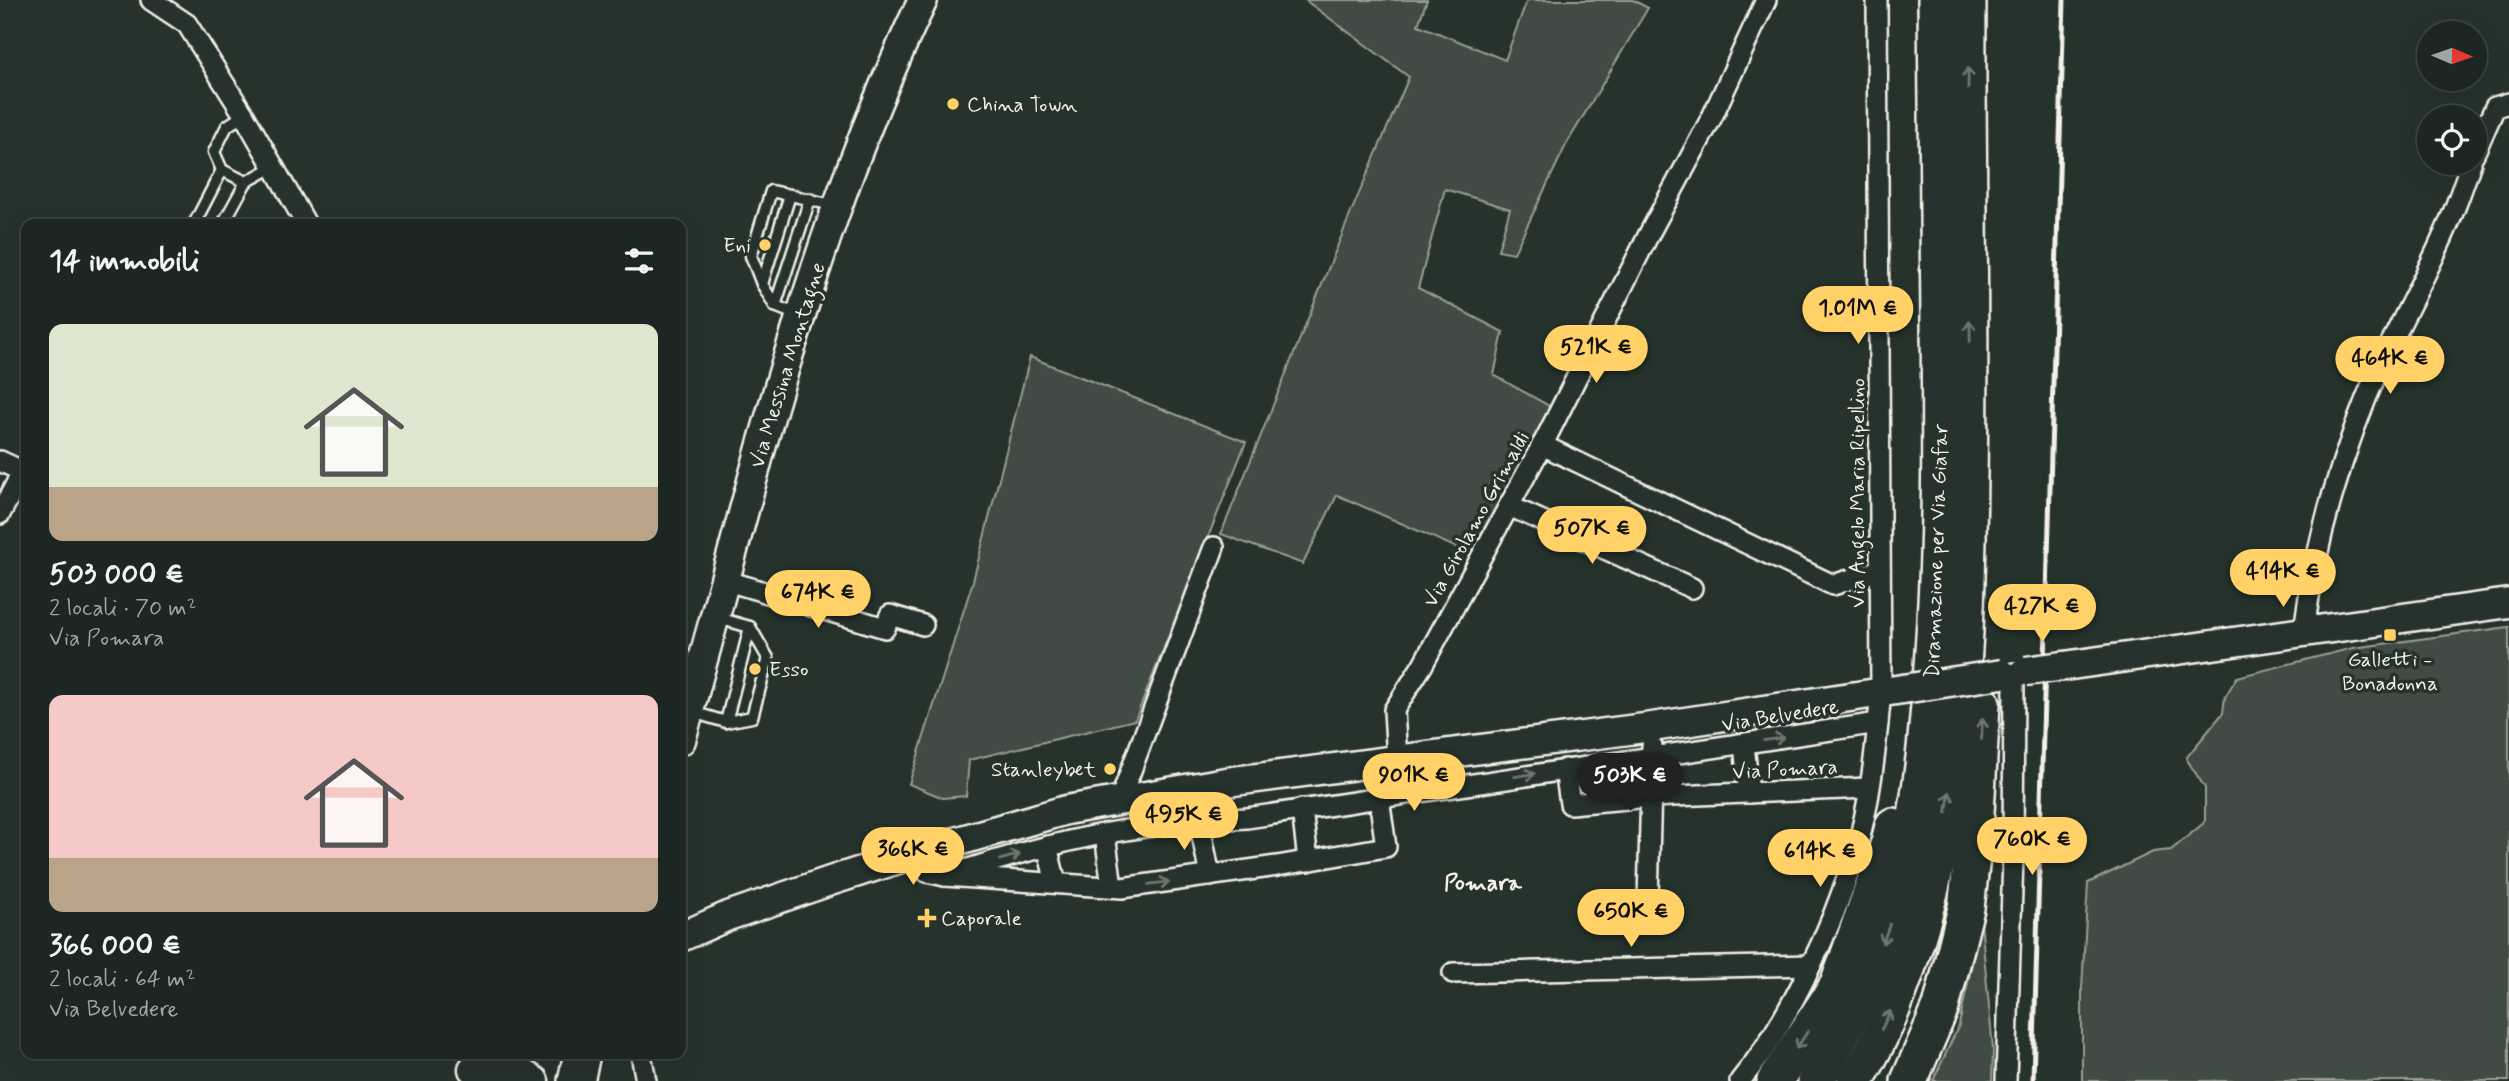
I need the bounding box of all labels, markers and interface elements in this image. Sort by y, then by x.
north arrow [2417,21,2487,91]
map controls [2417,21,2487,175]
one-way arrow [1961,67,1975,90]
place label: China Town [967,91,1078,119]
marker: China Town [945,96,961,112]
button: locate [2417,105,2487,175]
place label: Eni [723,232,751,260]
marker: Eni [757,237,773,253]
text: 14 immobili [49,242,200,281]
icon: filters [620,242,658,280]
street label: Via Messina Montagne [743,259,834,472]
pin: 1.01M € [1793,286,1923,346]
text: 1.01M € [1818,294,1898,324]
one-way arrow [1963,320,1977,343]
pin: 521K € [1539,326,1653,385]
text: 521K € [1560,333,1632,363]
pin: 464K € [2333,336,2447,396]
text: 464K € [2351,344,2429,374]
icon: home [291,369,417,495]
street label: Via Angelo Maria Ripellino [1844,378,1874,608]
street label: Diramazione per Via Giafar [1919,423,1955,679]
street label: Via Girolamo Grimaldi [1417,427,1537,612]
pin: 507K € [1535,506,1649,566]
text: 507K € [1553,514,1631,544]
pin: 414K € [2226,550,2340,609]
text: 503 000 € [49,555,184,594]
text: 414K € [2246,557,2320,587]
pin: 674K € [761,570,875,630]
text: 674K € [781,578,855,608]
pin: 427K € [1985,584,2099,644]
text: 427K € [2004,592,2080,622]
text: 2 locali · 70 m² [49,594,197,624]
text: Via Pomara [49,624,164,654]
marker: Galletti - Bonadonna [2382,627,2398,643]
place label: Galletti - Bonadonna [2342,646,2438,698]
place label: Esso [769,656,808,684]
marker: Esso [747,661,763,677]
street label: Via Belvedere [1720,693,1841,739]
one-way arrow [1975,718,1988,741]
one-way arrow [1762,732,1785,745]
icon: home [291,740,417,866]
street label: Via Pomara [1732,753,1838,787]
pin: 901K € [1357,754,1471,813]
pin: 503K € [1573,754,1687,813]
place label: Stanleybet [991,756,1097,784]
marker: Stanleybet [1102,761,1118,777]
text: 901K € [1379,761,1449,791]
text: 503K € [1593,761,1667,791]
one-way arrow [1513,768,1536,781]
pin: 495K € [1127,792,1241,852]
one-way arrow [1942,792,1955,814]
text: 495K € [1145,800,1223,830]
pin: 760K € [1975,818,2089,877]
text: 760K € [1993,825,2071,855]
pin: 366K € [856,828,970,887]
pin: 614K € [1763,830,1877,889]
text: 366K € [877,835,949,865]
text: 614K € [1784,837,1856,867]
one-way arrow [999,850,1021,863]
district label: Pomara [1444,869,1523,899]
one-way arrow [1148,877,1170,890]
pin: 650K € [1574,890,1688,949]
text: 650K € [1593,897,1669,927]
place label: Caporale [941,905,1022,933]
marker: Caporale [919,910,935,926]
one-way arrow [1879,922,1892,944]
text: 366 000 € [49,926,181,965]
text: 2 locali · 64 m² [49,965,195,995]
text: Via Belvedere [49,995,178,1025]
one-way arrow [1880,1010,1894,1031]
one-way arrow [1795,1030,1809,1049]

